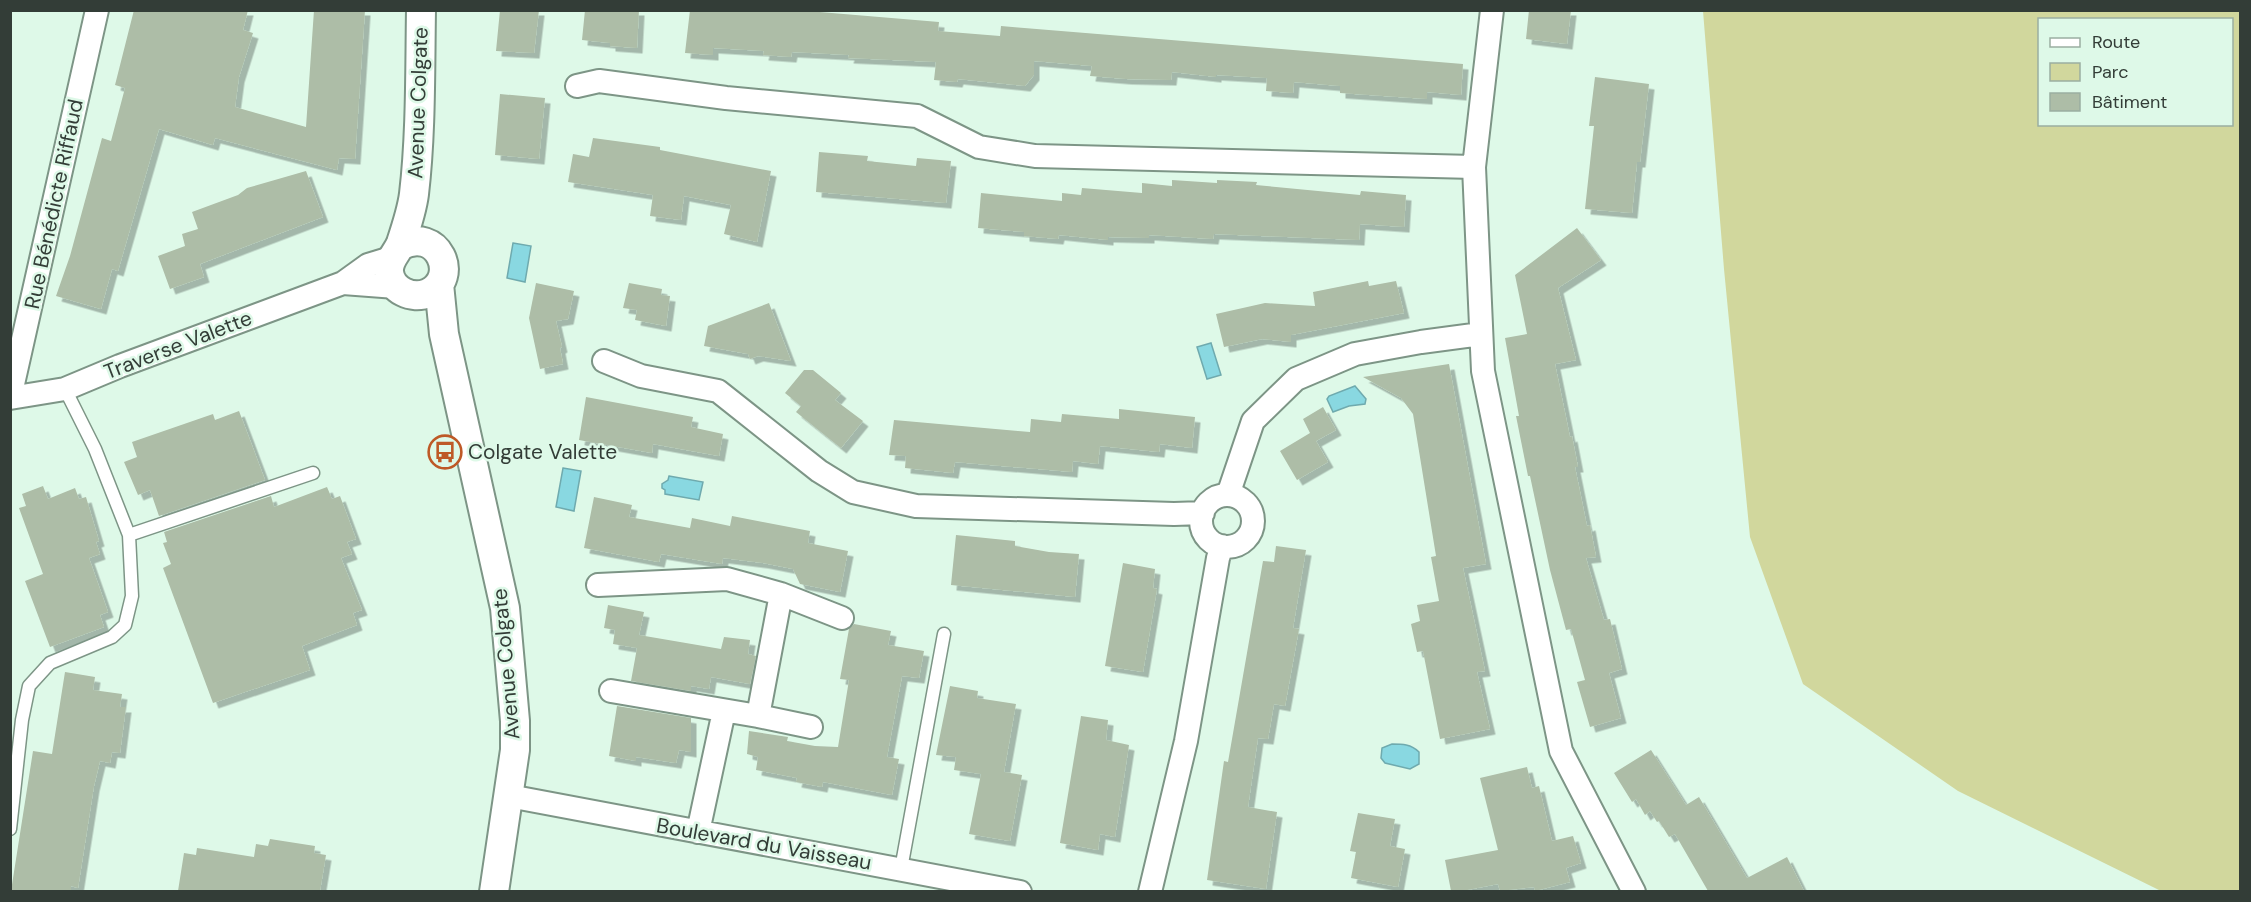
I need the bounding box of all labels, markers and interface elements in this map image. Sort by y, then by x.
legend [2038,18,2233,126]
street label: Avenue Colgate [401,27,435,179]
text: Route [2092,30,2140,54]
text: Parc [2092,60,2128,84]
text: Bâtiment [2092,90,2167,114]
street label: Rue Bénédicte Riffaud [18,96,90,312]
street label: Traverse Valette [100,304,256,386]
bus stop icon: Colgate Valette [427,434,463,470]
place label: Colgate Valette [468,438,617,466]
street label: Avenue Colgate [485,587,527,741]
street label: Boulevard du Vaisseau [654,811,874,877]

